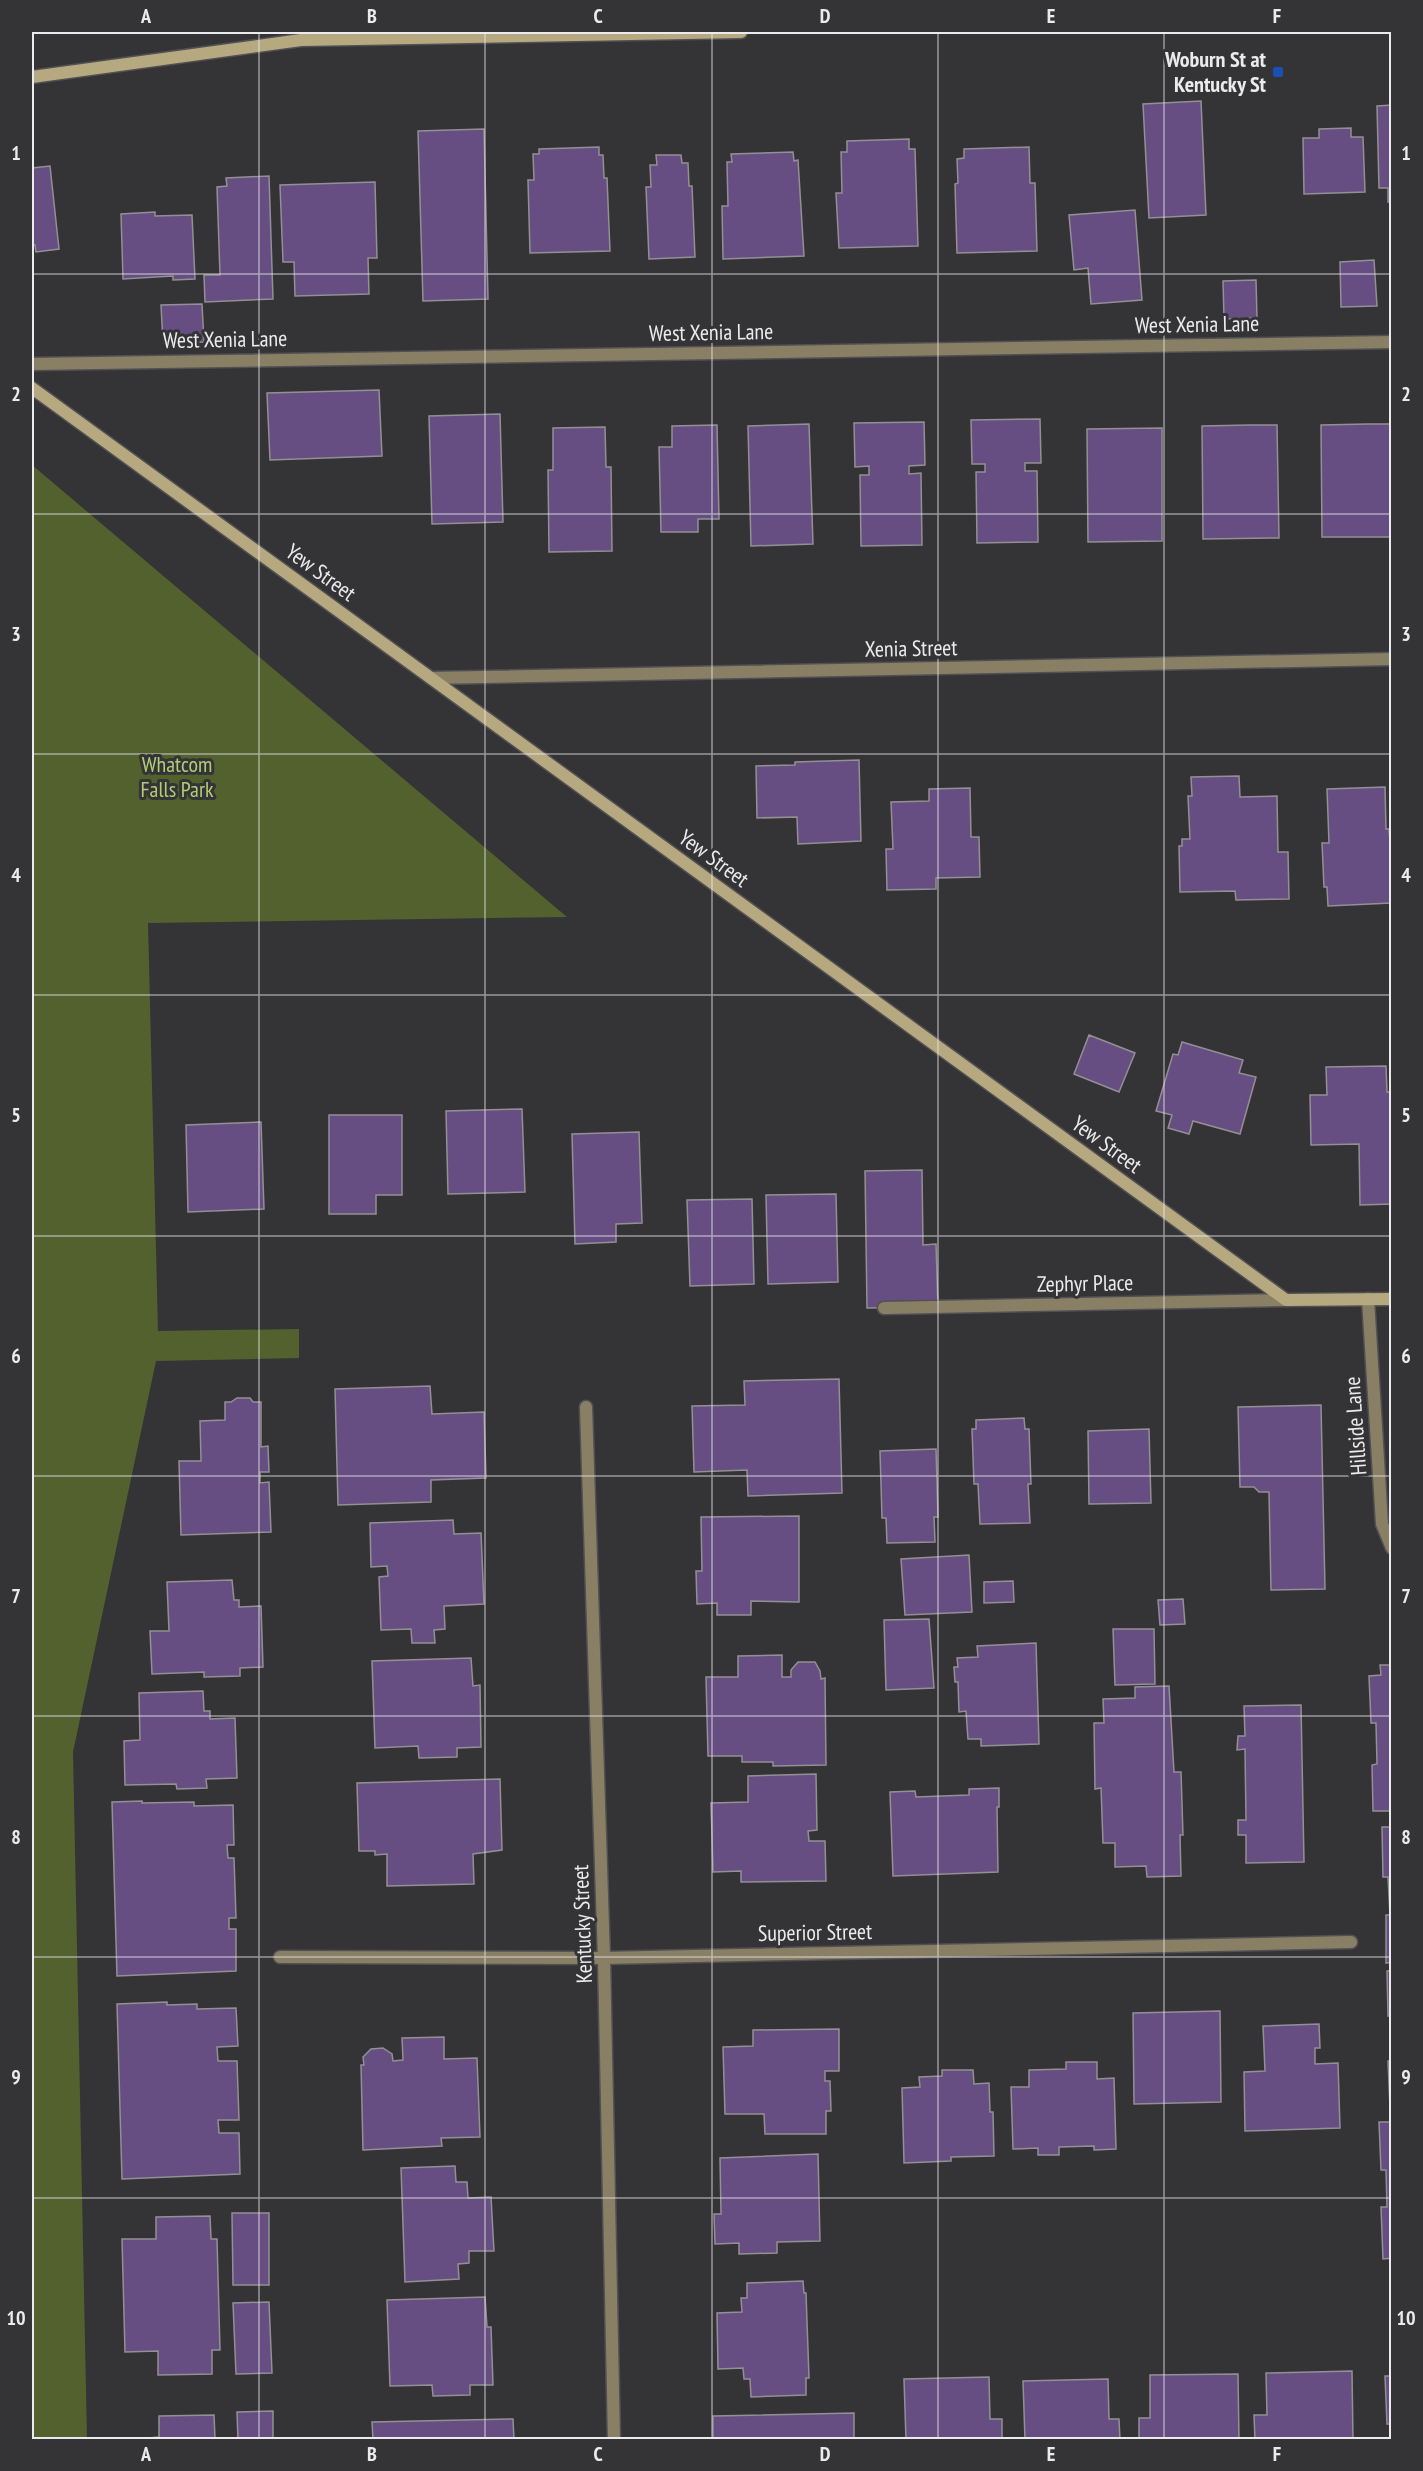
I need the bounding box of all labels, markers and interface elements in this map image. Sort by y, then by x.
text: A [140,3,152,29]
text: B [367,3,377,29]
text: C [593,3,603,29]
text: D [820,3,831,29]
text: E [1047,3,1055,29]
text: F [1273,3,1281,29]
place label: Woburn St at Kentucky St [1164,45,1267,98]
marker: Woburn St at Kentucky St [1271,65,1285,79]
text: 1 [11,140,21,166]
text: 1 [1401,140,1411,166]
street label: West Xenia Lane [1135,309,1259,339]
street label: West Xenia Lane [649,317,773,347]
street label: West Xenia Lane [163,324,287,354]
text: 2 [11,381,21,407]
text: 2 [1401,381,1411,407]
street label: Yew Street [280,537,362,607]
text: 3 [11,621,21,647]
text: 3 [1401,621,1411,647]
street label: Xenia Street [864,633,958,663]
park label: Whatcom Falls Park [141,750,214,803]
street label: Yew Street [673,823,755,893]
text: 4 [11,862,21,888]
text: 4 [1401,862,1411,888]
text: 5 [11,1102,21,1128]
text: 5 [1401,1102,1411,1128]
street label: Yew Street [1066,1109,1148,1179]
street label: Zephyr Place [1037,1268,1133,1298]
text: 6 [11,1343,21,1369]
text: 6 [1401,1343,1411,1369]
street label: Hillside Lane [1338,1376,1372,1476]
text: 7 [11,1583,21,1609]
text: 7 [1401,1583,1411,1609]
text: 8 [11,1824,21,1850]
text: 8 [1401,1824,1411,1850]
street label: Kentucky Street [566,1864,598,1984]
street label: Superior Street [758,1917,872,1947]
text: 9 [11,2064,21,2090]
text: 9 [1401,2064,1411,2090]
text: 10 [6,2305,26,2331]
text: 10 [1396,2305,1416,2331]
text: A [140,2441,152,2467]
text: B [367,2441,377,2467]
text: C [593,2441,603,2467]
text: D [820,2441,831,2467]
text: E [1047,2441,1055,2467]
text: F [1273,2441,1281,2467]

